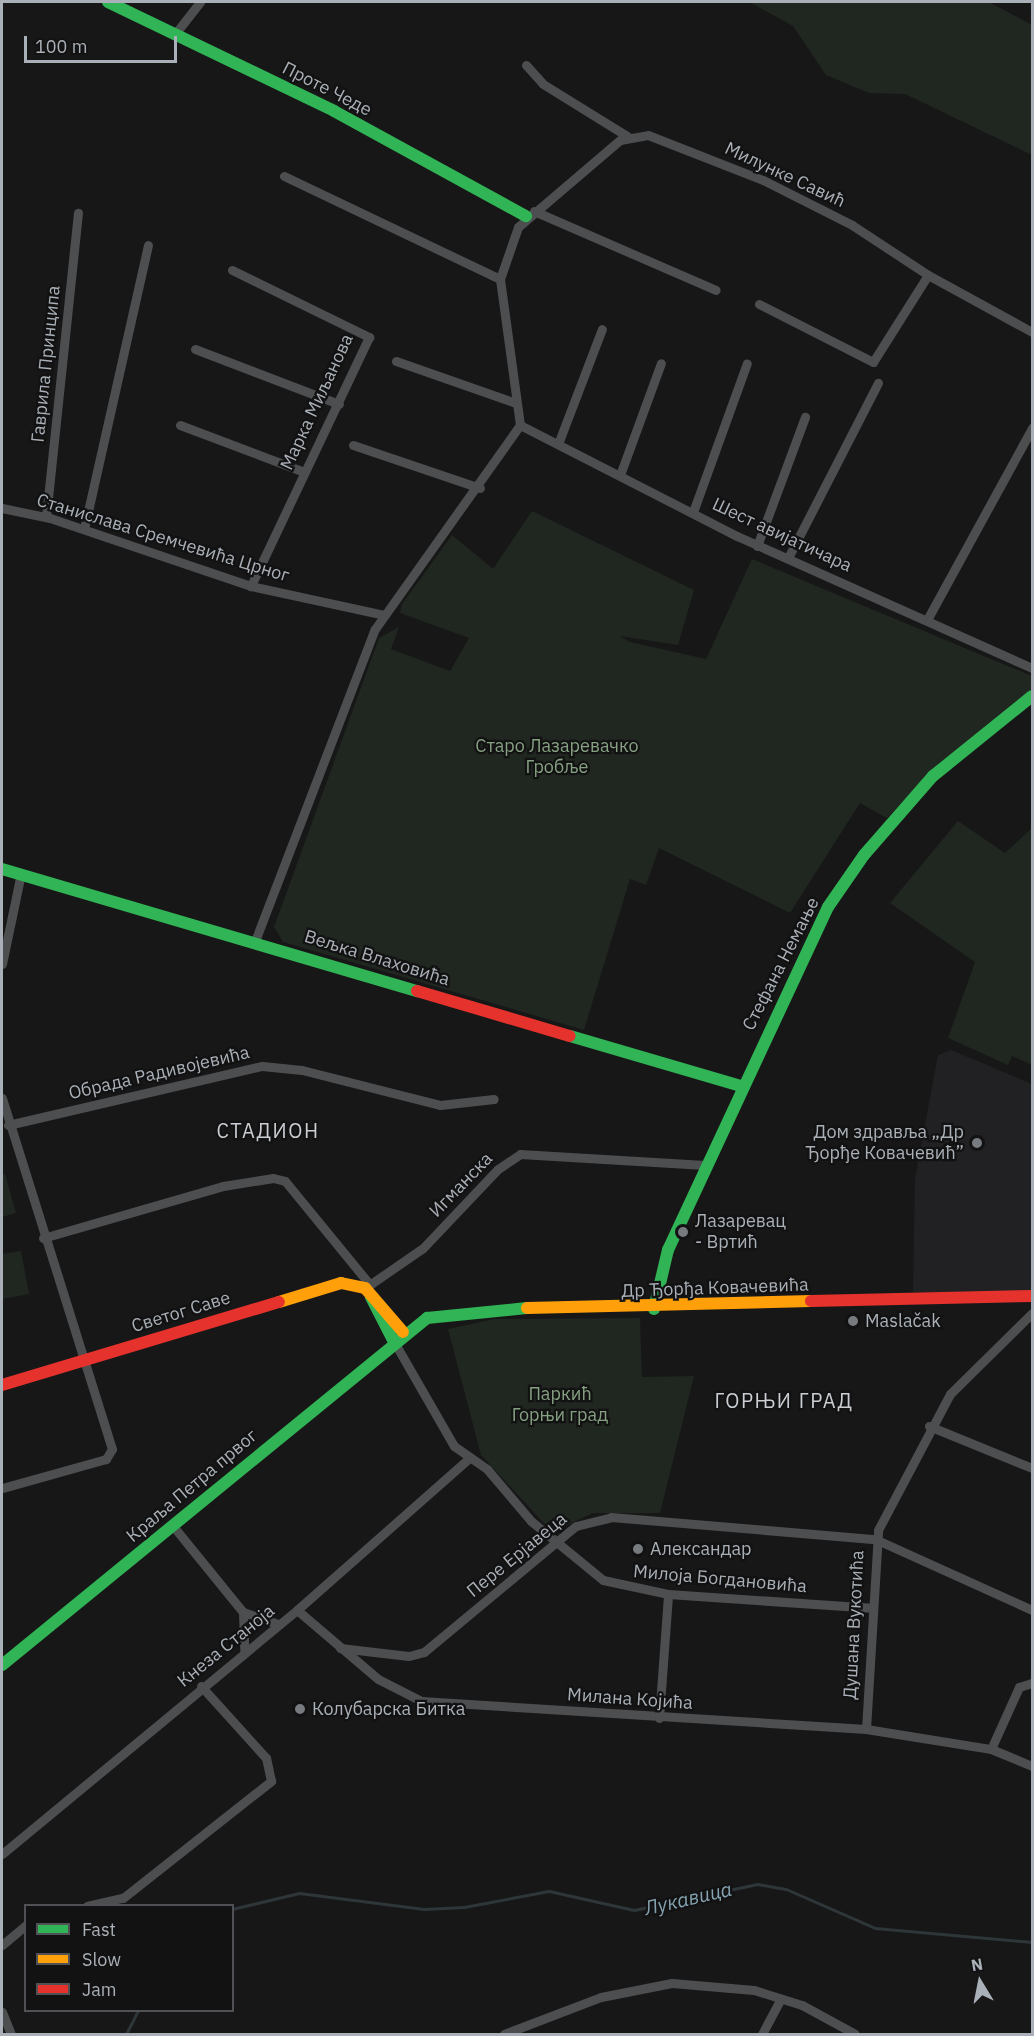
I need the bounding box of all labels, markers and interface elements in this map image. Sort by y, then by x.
scale bar [27,24,180,62]
text: 100 m [35,35,87,58]
street label: Проте Чеде [279,57,375,121]
street label: Милунке Савић [721,138,849,212]
street label: Гаврила Принципа [27,285,65,443]
street label: Марка Миљанова [276,330,358,474]
street label: Станислава Сремчевића Црног [34,489,292,587]
street label: Шест авијатичара [709,493,855,577]
park label: Старо Лазаревачко Гробље [475,736,639,778]
street label: Стефана Немање [738,894,824,1034]
street label: Вељка Влаховића [302,926,452,990]
street label: Обрада Радивојевића [66,1042,252,1104]
district label: СТАДИОН [216,1118,320,1142]
place label: Дом здравља „Др Ђорђе Ковачевић” [805,1122,964,1164]
marker: Дом здравља „Др Ђорђе Ковачевић” [968,1134,986,1152]
street label: Игманска [425,1148,497,1222]
place label: Лазаревац - Вртић [695,1211,786,1254]
marker: Лазаревац - Вртић [676,1225,690,1239]
street label: Др Ђорђа Ковачевића [621,1274,809,1302]
street label: Светог Саве [129,1287,233,1337]
place label: Maslačak [865,1310,941,1332]
marker: Maslačak [846,1314,860,1328]
park label: Паркић Горњи град [512,1384,608,1426]
district label: ГОРЊИ ГРАД [714,1388,854,1412]
street label: Краља Петра првог [122,1425,262,1547]
street label: Пере Ерјавеца [463,1508,571,1602]
place label: Александар [650,1538,752,1560]
marker: Александар [631,1542,645,1556]
street label: Душана Вукотића [839,1550,869,1700]
street label: Милоја Богдановића [632,1561,808,1597]
street label: Кнеза Станоја [173,1600,279,1692]
street label: Милана Којића [566,1684,694,1714]
place label: Колубарска Битка [312,1698,465,1720]
marker: Колубарска Битка [293,1702,307,1716]
water label: Лукавица [642,1876,734,1920]
legend [24,1904,234,2012]
text: Fast [82,1918,116,1941]
text: Slow [82,1948,121,1971]
north arrow [950,1952,1010,2012]
text: N [969,1953,984,1975]
text: Jam [82,1978,117,2001]

